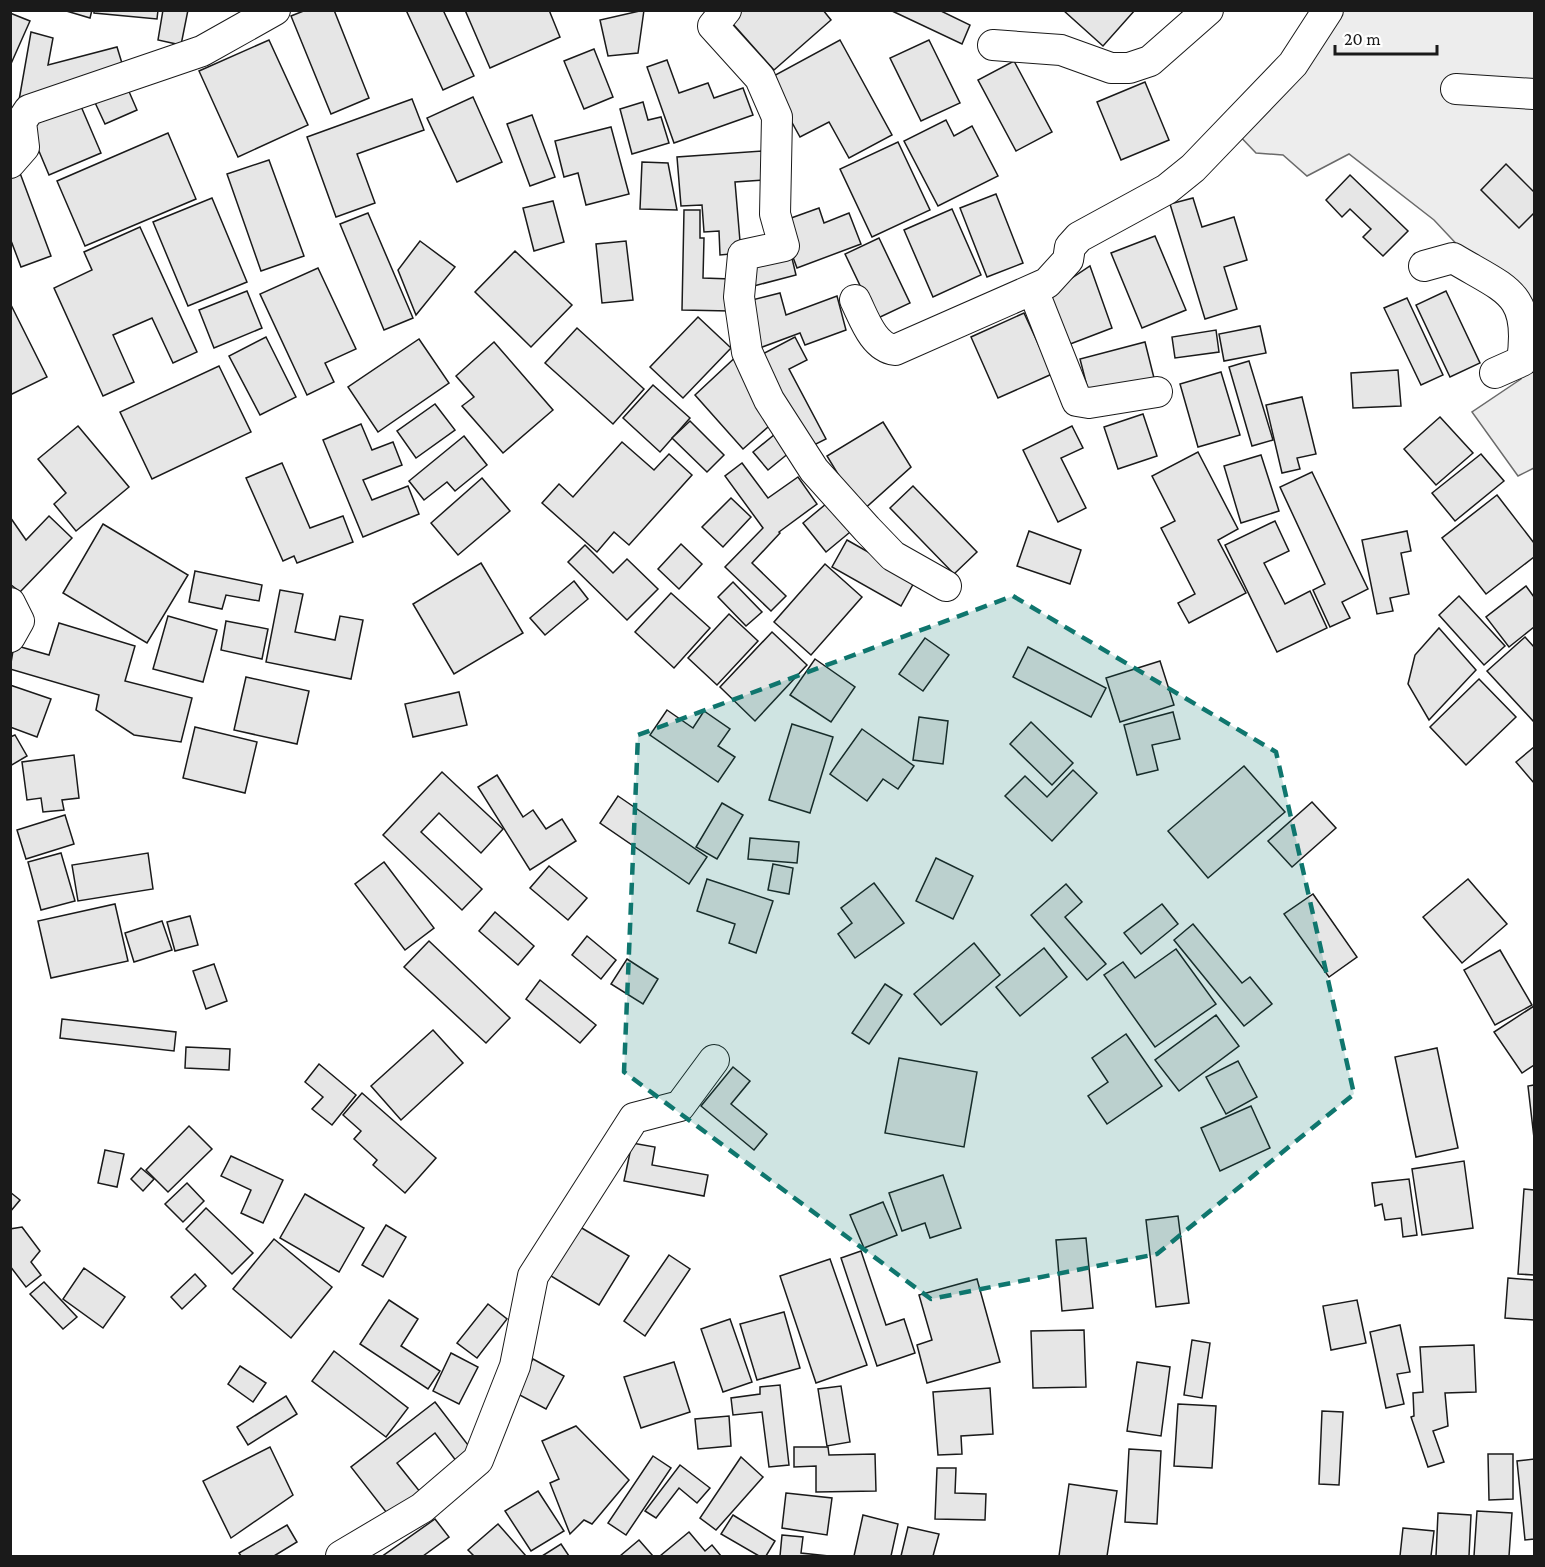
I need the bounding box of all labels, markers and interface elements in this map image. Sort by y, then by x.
scale bar [1335,18,1437,56]
text: 20 m [1344,29,1381,49]

